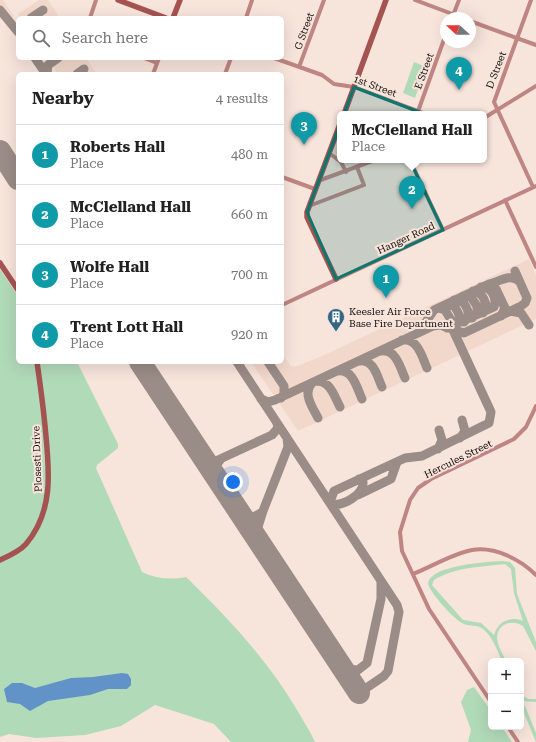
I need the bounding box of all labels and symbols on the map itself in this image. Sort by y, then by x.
street label: G Street [292,11,316,51]
north arrow [440,12,476,48]
street label: D Street [484,50,508,90]
street label: E Street [412,51,436,91]
pin: 4 [446,57,472,90]
street label: 1st Street [352,73,398,99]
pin: 3 [291,112,317,145]
pin: 2 [399,176,425,209]
street label: Hanger Road [375,220,437,256]
pin: 1 [373,265,399,298]
place label: Keesler Air Force Base Fire Department [349,306,453,329]
building icon: Keesler Air Force Base Fire Department [326,307,346,332]
street label: Plosesti Drive [30,425,44,492]
street label: Hercules Street [422,438,494,480]
your location [223,472,243,492]

